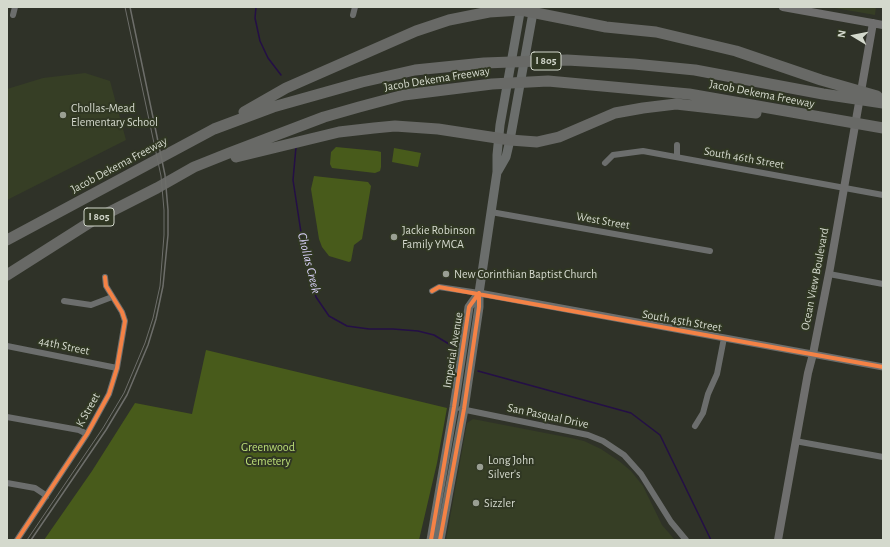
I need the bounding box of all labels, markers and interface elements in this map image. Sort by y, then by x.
north arrow [834,16,874,56]
text: N [836,29,848,39]
road number: I 805 [531,52,561,70]
street label: Jacob Dekema Freeway [383,64,491,94]
street label: Jacob Dekema Freeway [708,77,816,111]
place label: Chollas-Mead Elementary School [71,101,158,129]
marker: Chollas-Mead Elementary School [58,110,68,120]
street label: Jacob Dekema Freeway [68,134,170,196]
street label: South 46th Street [703,144,785,172]
road number: I 805 [84,208,114,226]
street label: West Street [575,209,631,233]
place label: Jackie Robinson Family YMCA [402,223,475,251]
street label: Ocean View Boulevard [798,227,832,331]
water label: Chollas Creek [294,231,324,295]
marker: Jackie Robinson Family YMCA [389,232,399,242]
place label: New Corinthian Baptist Church [454,267,597,281]
marker: New Corinthian Baptist Church [441,269,451,279]
street label: South 45th Street [641,307,723,335]
street label: Imperial Avenue [440,311,466,389]
street label: 44th Street [37,334,91,358]
street label: K Street [73,390,103,430]
street label: San Pasqual Drive [506,400,590,432]
park label: Greenwood Cemetery [241,440,295,468]
place label: Long John Silver's [488,453,534,481]
marker: Long John Silver's [475,462,485,472]
place label: Sizzler [484,496,515,510]
marker: Sizzler [471,498,481,508]

